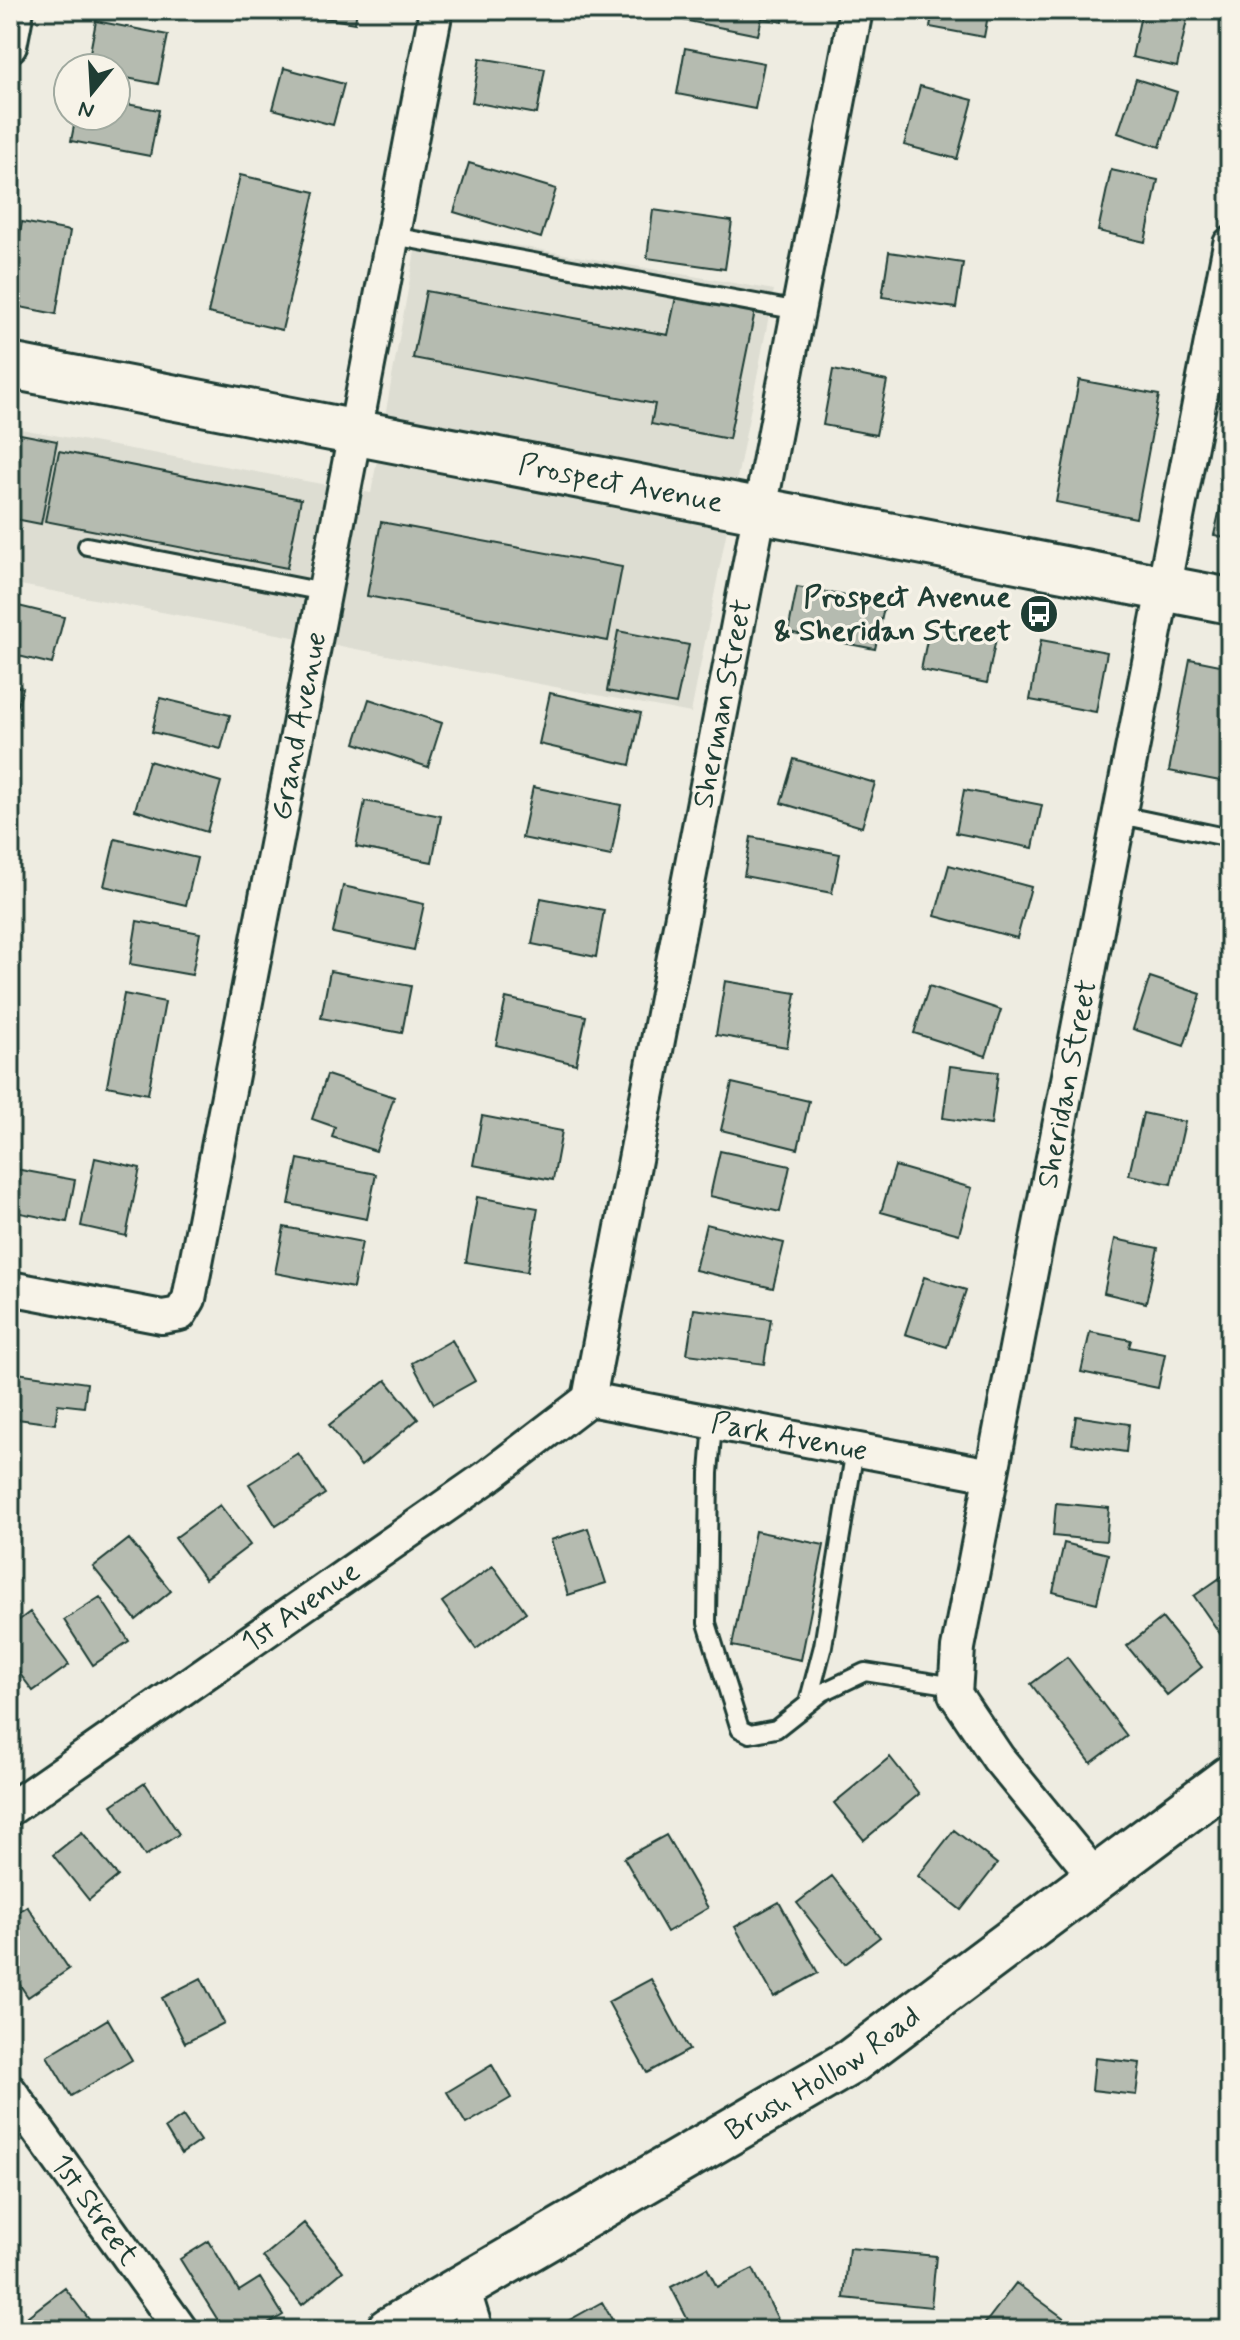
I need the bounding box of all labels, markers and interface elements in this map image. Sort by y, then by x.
north arrow [52,52,132,132]
text: N [75,94,98,125]
street label: Prospect Avenue [515,445,726,522]
place label: Prospect Avenue & Sheridan Street [774,578,1011,651]
bus stop icon: Prospect Avenue & Sheridan Street [1018,593,1060,635]
street label: Sherman Street [683,596,762,811]
street label: Grand Avenue [262,628,336,824]
street label: Sheridan Street [1028,976,1107,1192]
street label: Park Avenue [708,1403,871,1471]
street label: 1st Avenue [233,1552,368,1662]
street label: Brush Hollow Road [718,1997,928,2150]
street label: 1st Street [42,2146,148,2274]

